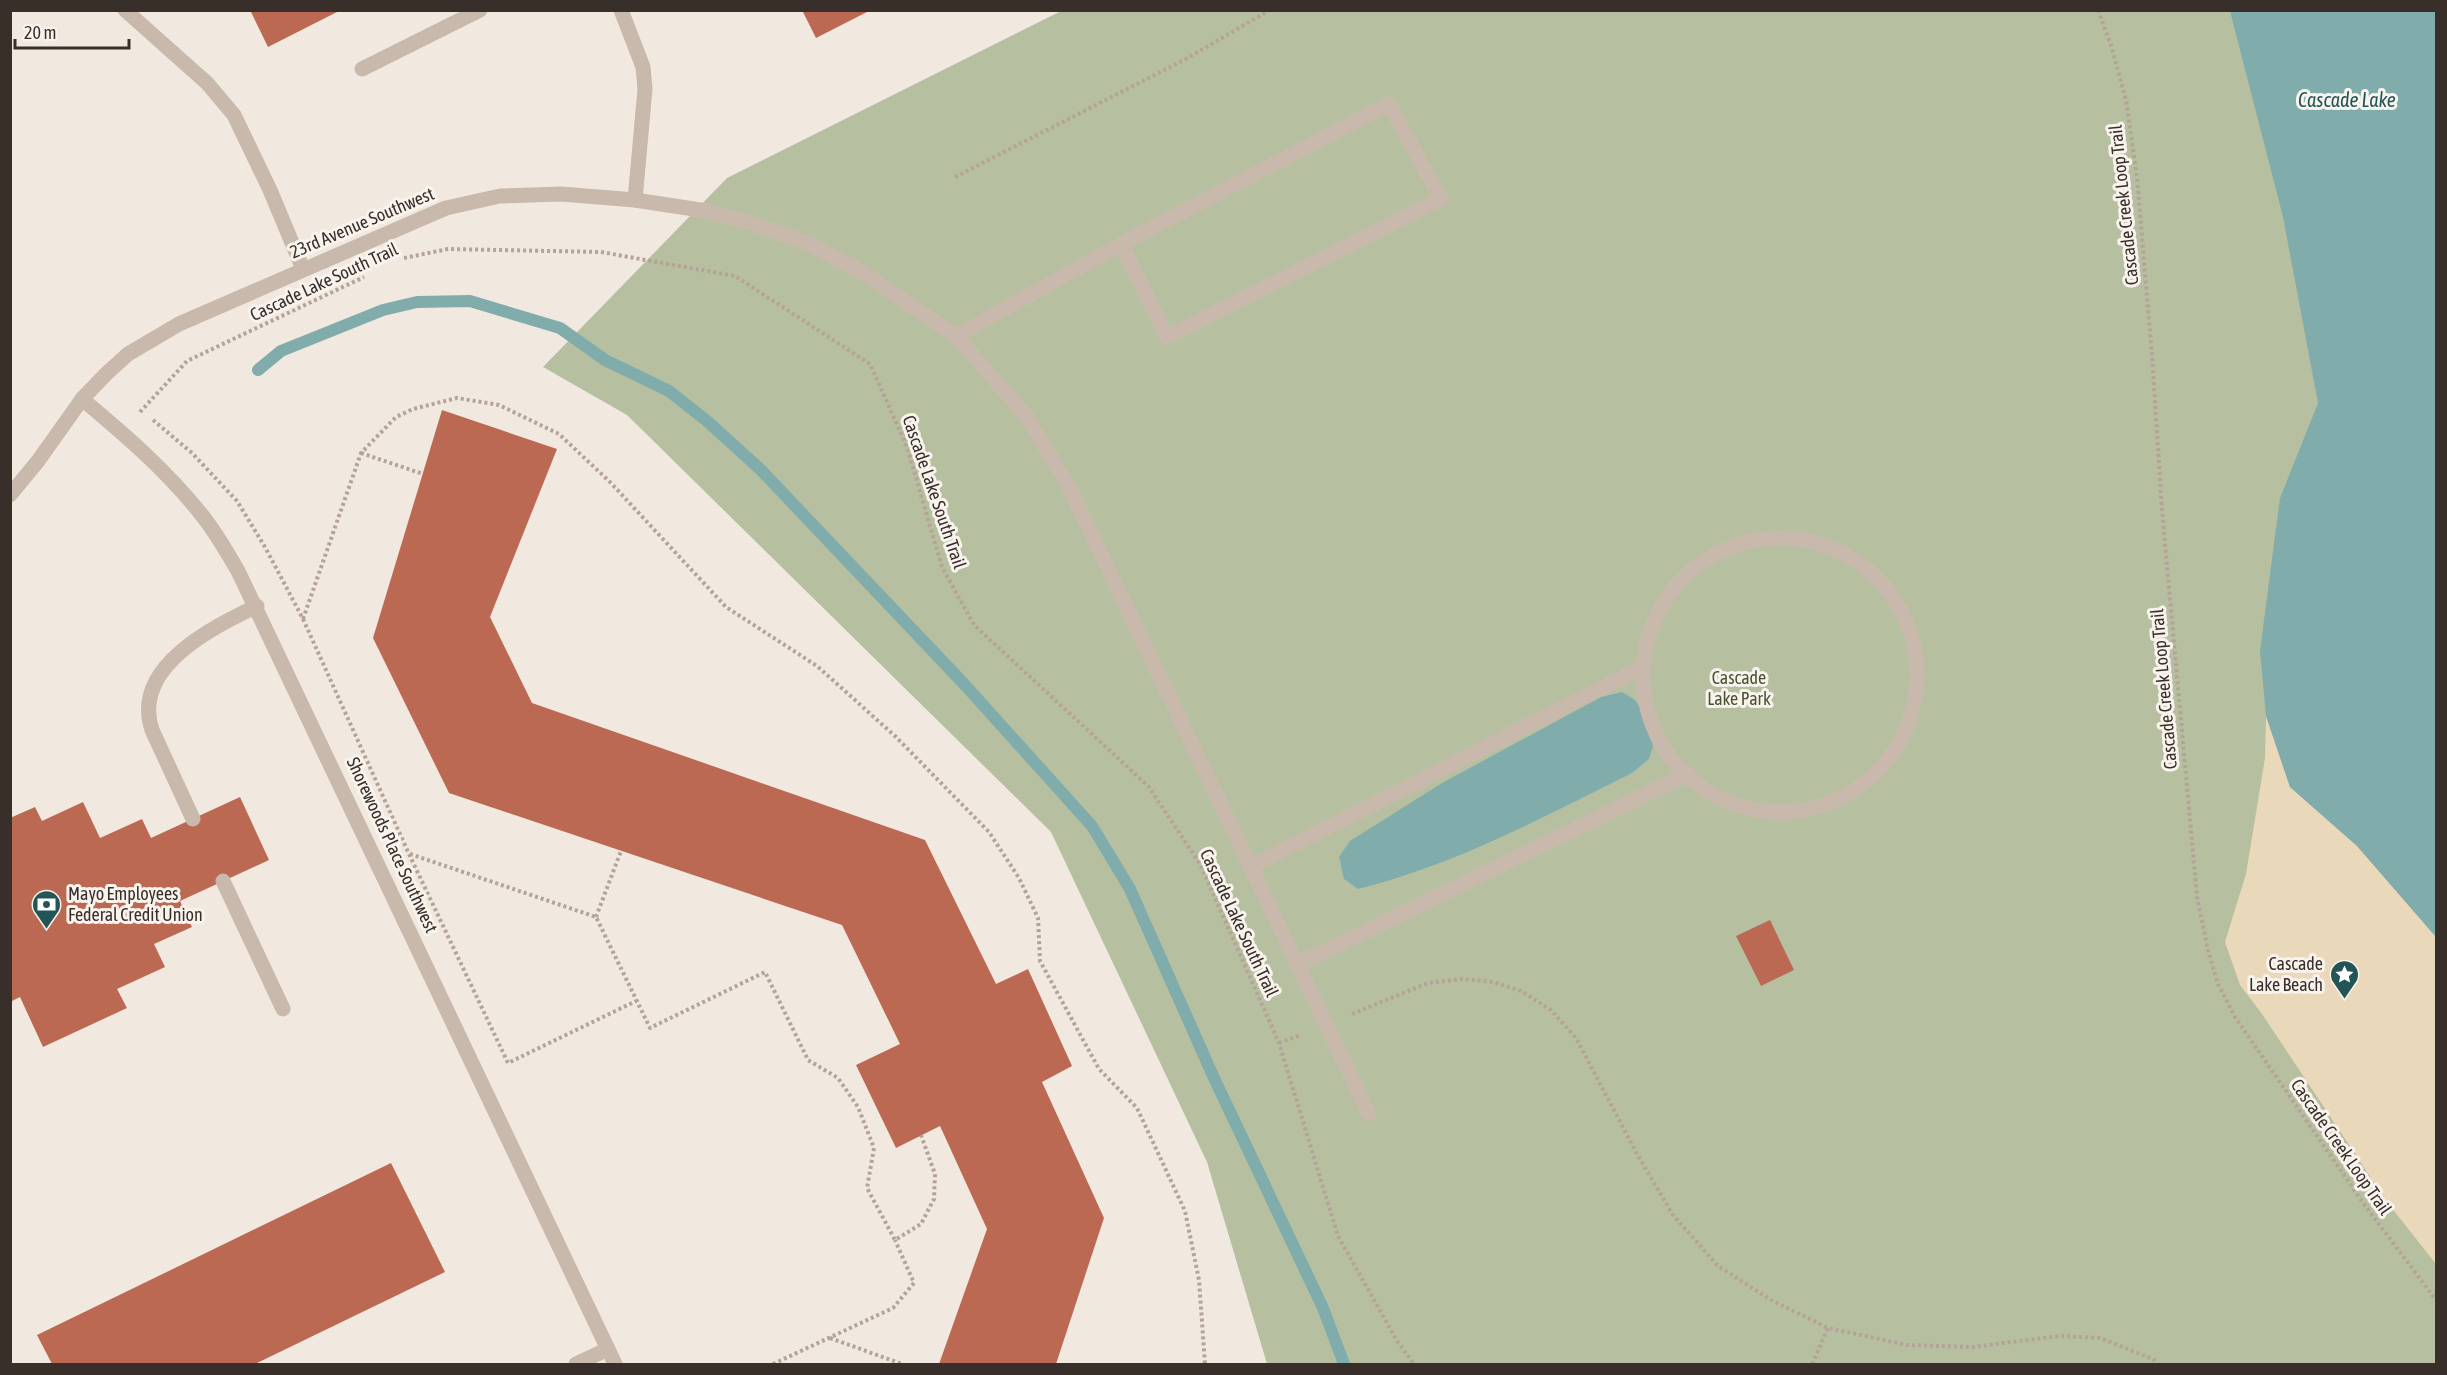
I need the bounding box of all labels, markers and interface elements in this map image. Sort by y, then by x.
scale bar [15,12,129,50]
text: 20 m [24,22,56,43]
water label: Cascade Lake [2298,88,2396,111]
street label: Cascade Creek Loop Trail [2105,124,2142,286]
street label: 23rd Avenue Southwest [287,183,437,262]
street label: Cascade Lake South Trail [247,238,401,325]
street label: Cascade Lake South Trail [898,412,971,571]
street label: Cascade Creek Loop Trail [2146,608,2181,770]
park label: Cascade Lake Park [1707,667,1771,709]
street label: Shorewoods Place Southwest [343,754,442,936]
street label: Cascade Lake South Trail [1196,846,1283,1000]
place label: Mayo Employees Federal Credit Union [68,883,203,925]
bank icon: Mayo Employees Federal Credit Union [31,888,63,930]
place label: Cascade Lake Beach [2249,953,2323,995]
place icon: Cascade Lake Beach [2328,958,2360,1000]
street label: Cascade Creek Loop Trail [2287,1075,2396,1219]

